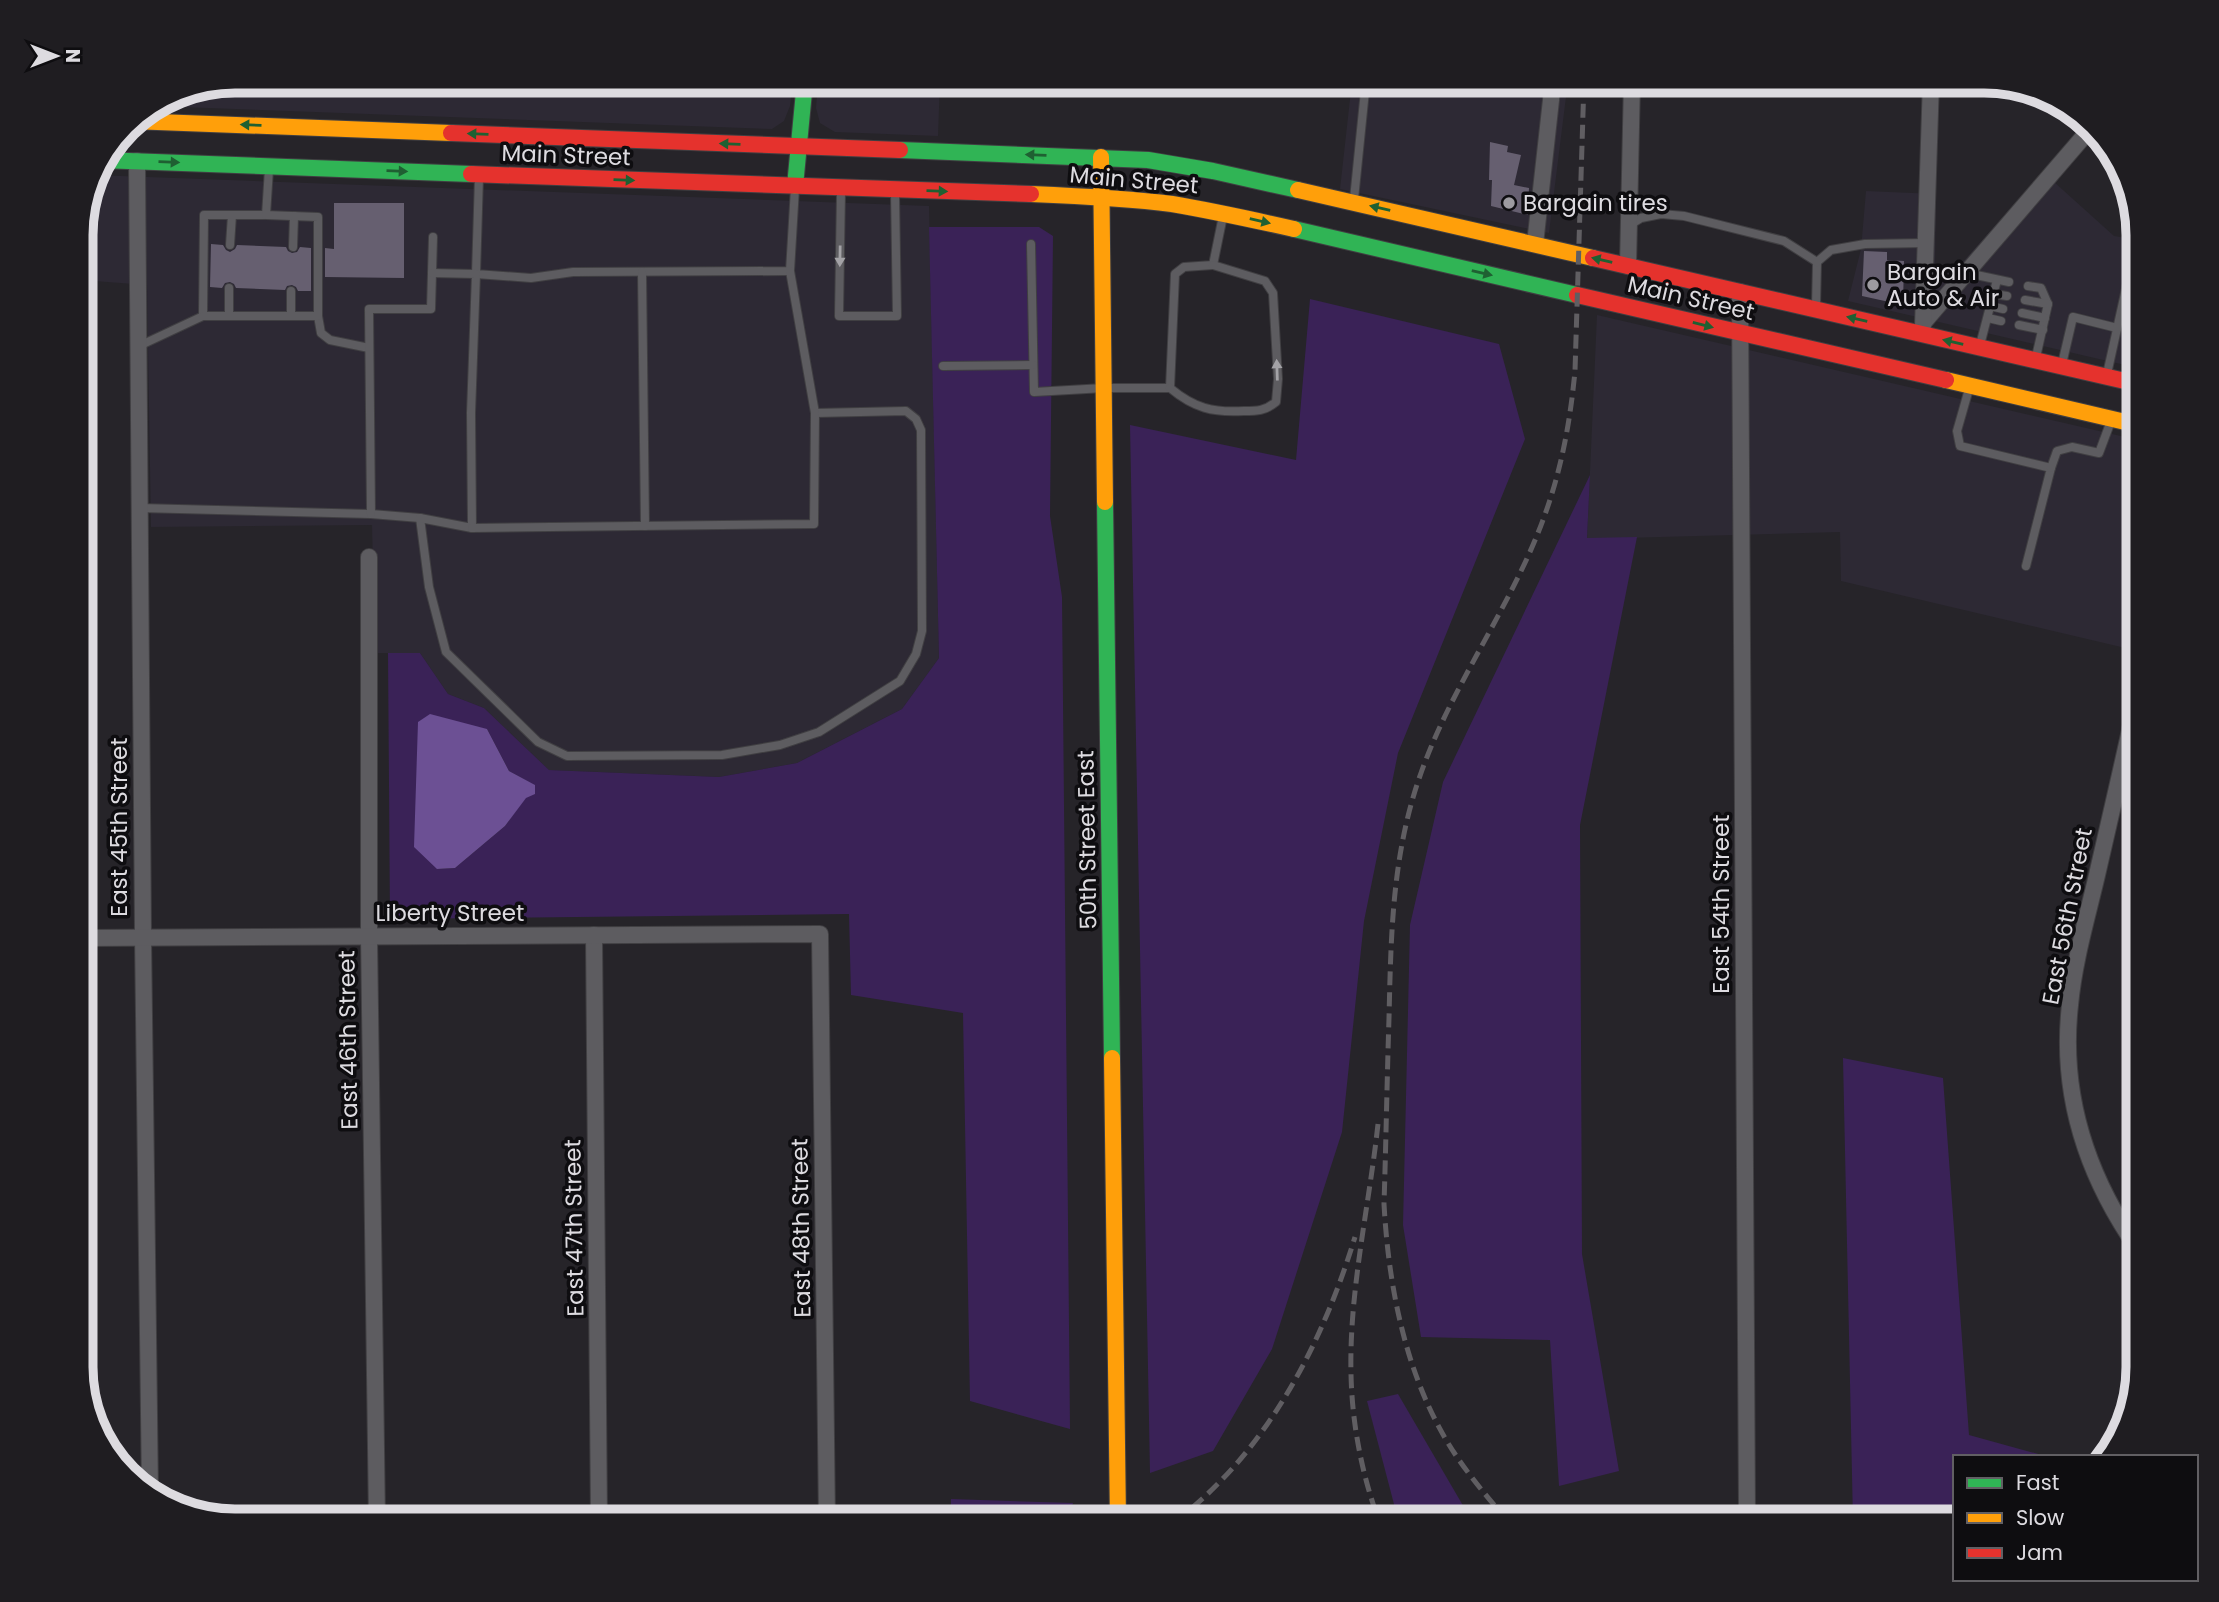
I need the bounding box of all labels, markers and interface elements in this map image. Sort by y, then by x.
north arrow [21,21,91,91]
text: N [59,49,86,63]
one-way arrow [240,120,262,131]
one-way arrow [467,129,489,140]
street label: Main Street [501,137,631,173]
one-way arrow [719,138,741,149]
one-way arrow [1024,149,1046,160]
one-way arrow [159,157,181,168]
street label: Main Street [1068,158,1200,202]
one-way arrow [386,165,408,176]
one-way arrow [613,174,635,185]
one-way arrow [926,186,948,197]
place label: Bargain tires [1523,187,1668,219]
marker: Bargain tires [1501,195,1517,211]
one-way arrow [1369,202,1391,213]
one-way arrow [1249,216,1271,227]
one-way arrow [834,245,846,267]
one-way arrow [1591,254,1613,265]
place label: Bargain Auto & Air [1887,256,1999,314]
one-way arrow [1471,267,1493,278]
street label: Main Street [1624,268,1758,328]
marker: Bargain Auto & Air [1865,277,1881,293]
one-way arrow [1846,314,1868,325]
one-way arrow [1692,320,1714,331]
one-way arrow [1942,336,1964,347]
one-way arrow [1271,359,1282,381]
street label: East 45th Street [103,737,135,917]
street label: 50th Street East [1069,750,1105,930]
street label: East 54th Street [1705,814,1737,994]
street label: East 56th Street [2034,825,2100,1007]
street label: Liberty Street [376,897,524,929]
street label: East 46th Street [330,950,366,1130]
street label: East 48th Street [783,1138,819,1318]
street label: East 47th Street [556,1139,592,1317]
legend [1953,1455,2198,1581]
text: Fast [2016,1468,2059,1497]
text: Slow [2016,1503,2064,1532]
text: Jam [2016,1538,2063,1567]

